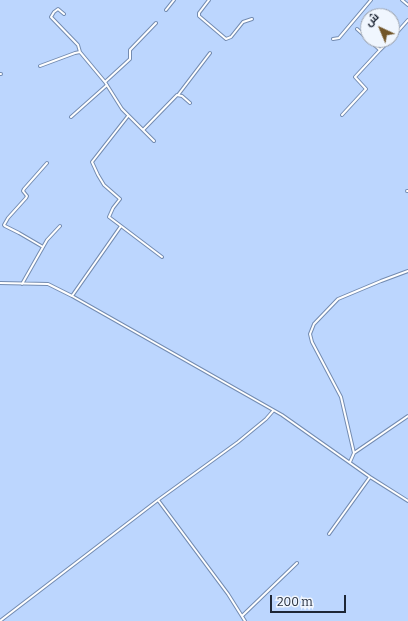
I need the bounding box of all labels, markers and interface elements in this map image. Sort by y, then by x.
north arrow [360,8,400,48]
text: ش [362,10,382,29]
scale bar [272,587,348,613]
text: 200 m [277,595,313,609]

